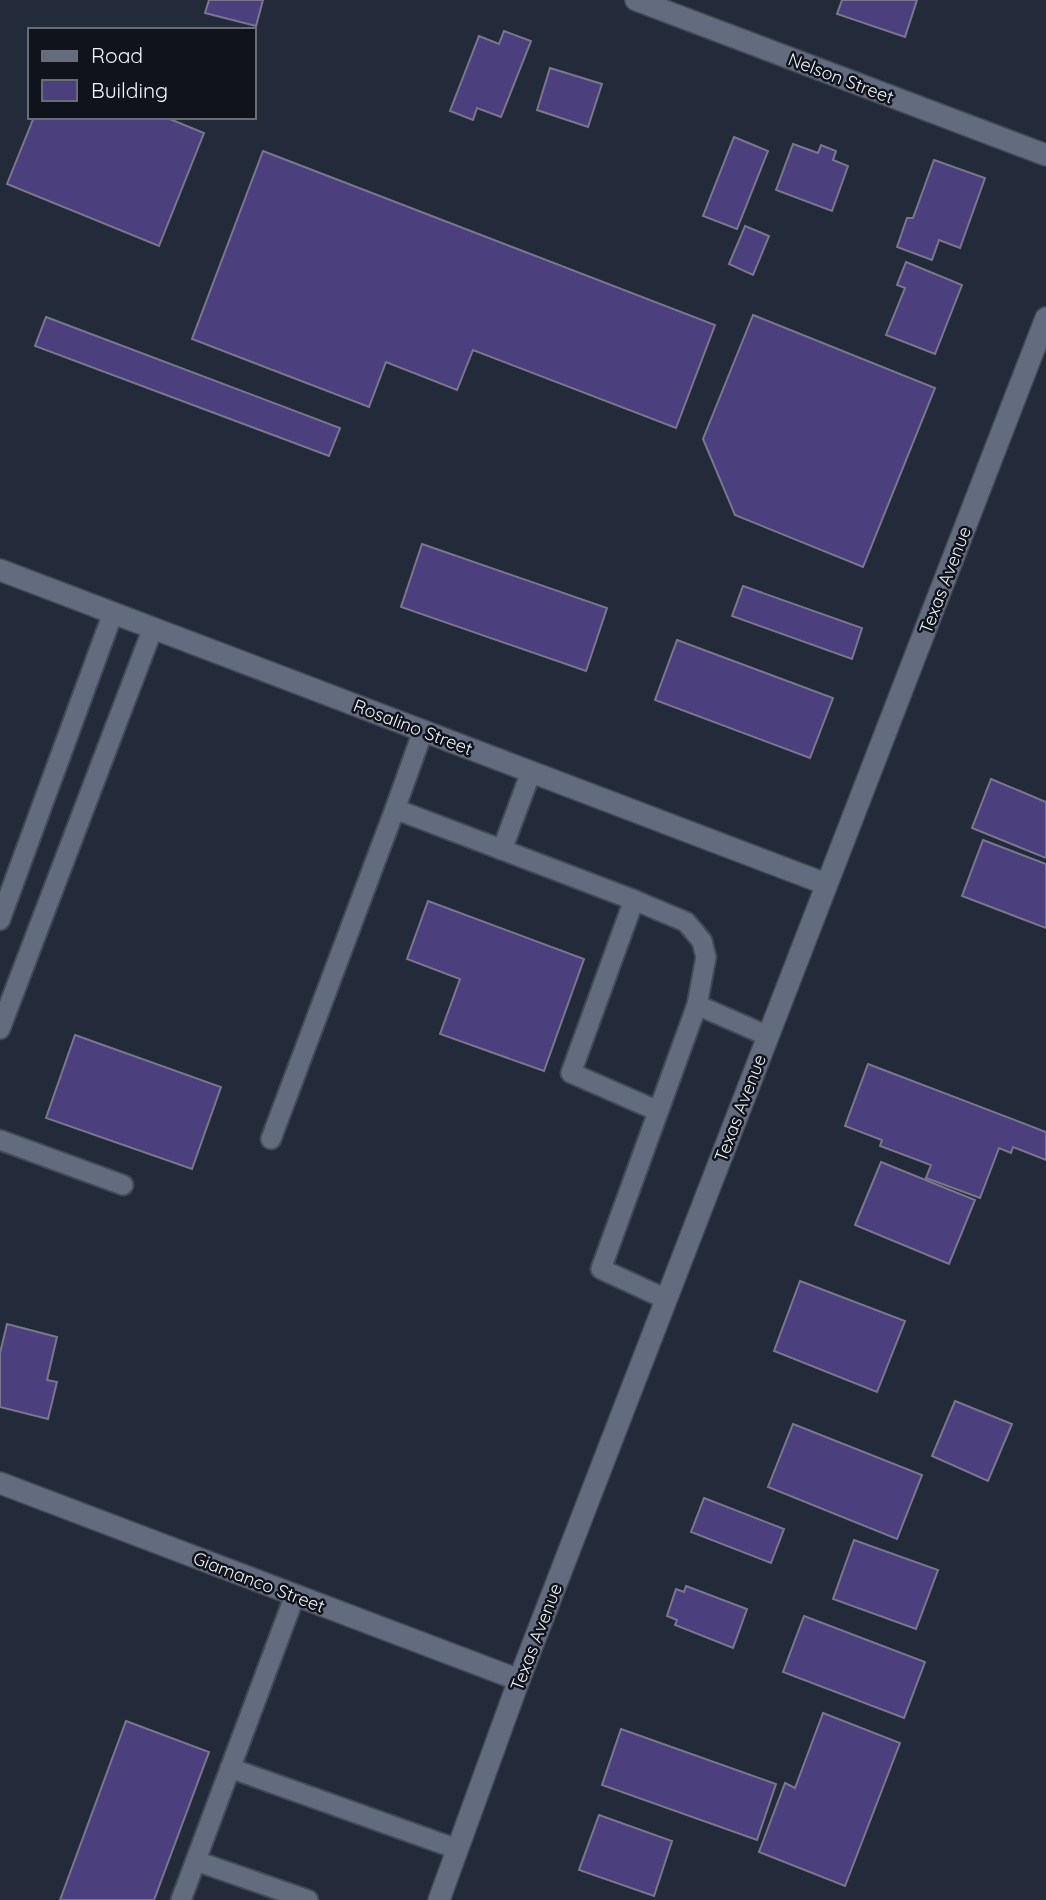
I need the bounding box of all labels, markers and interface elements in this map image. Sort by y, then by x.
legend [28,28,256,119]
text: Road [91,42,143,68]
street label: Nelson Street [785,47,897,109]
text: Building [91,77,168,103]
street label: Texas Avenue [914,523,976,637]
street label: Rosalino Street [350,694,476,760]
street label: Texas Avenue [709,1051,771,1165]
street label: Giamanco Street [190,1546,328,1618]
street label: Texas Avenue [505,1580,567,1694]

